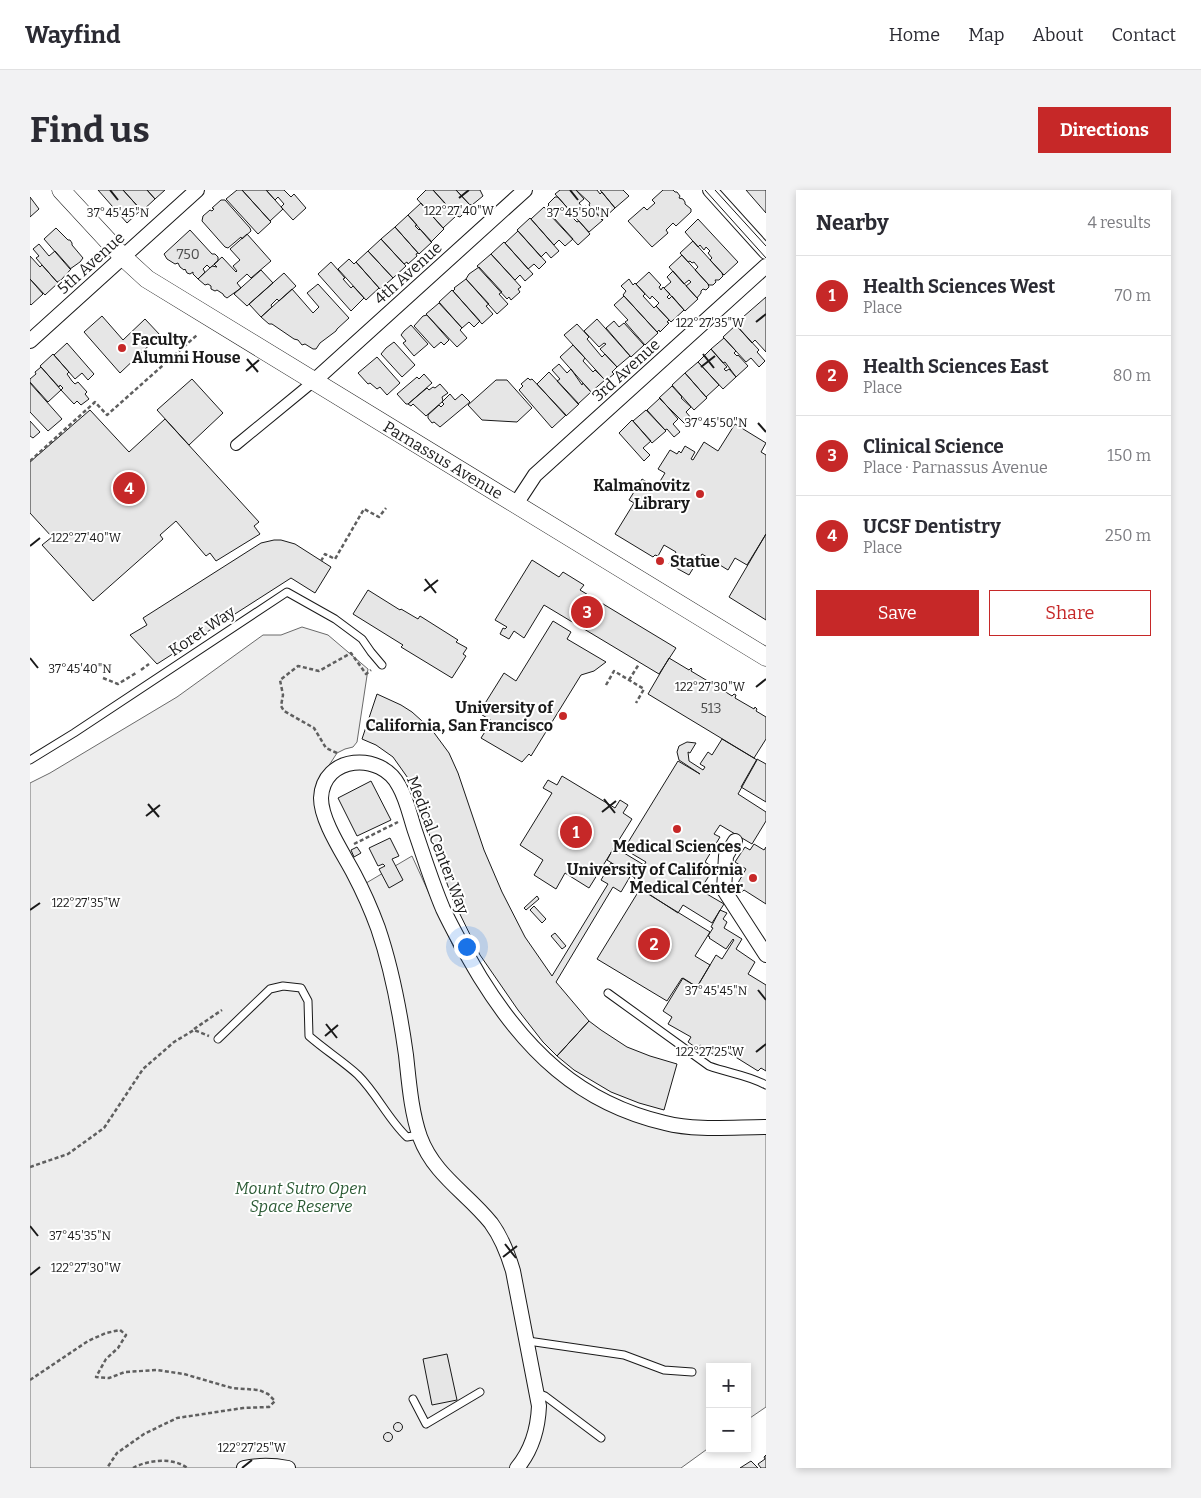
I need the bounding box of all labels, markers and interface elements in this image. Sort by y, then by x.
text: Wayfind [25,21,121,49]
text: Home [889,24,940,46]
text: Map [968,24,1004,46]
text: About [1032,24,1083,46]
text: Contact [1111,24,1176,46]
button: Directions [1038,107,1171,153]
text: Find us [30,109,150,151]
text: 122°27'40"W [424,204,495,218]
text: 37°45'45"N [87,206,150,220]
text: 37°45'50"N [547,206,610,220]
text: Nearby [816,210,889,236]
text: 4 results [1088,213,1151,232]
street label: 5th Avenue [54,228,128,298]
street label: 4th Avenue [370,238,446,308]
house number: 750 [176,246,200,263]
text: Health Sciences West [863,275,1055,298]
text: 1 [829,286,835,305]
text: 70 m [1115,286,1151,305]
text: Place [863,298,902,317]
text: 122°27'35"W [676,316,745,330]
place label: Faculty Alumni House [132,330,241,367]
street label: 3rd Avenue [588,335,664,405]
marker: Faculty Alumni House [116,342,128,354]
text: Health Sciences East [863,355,1049,378]
text: 2 [827,366,837,385]
text: 80 m [1113,366,1151,385]
text: Place [863,378,902,397]
text: 37°45'50"N [685,416,748,430]
street label: Parnassus Avenue [380,417,506,503]
text: Clinical Science [863,435,1004,458]
text: 3 [827,446,837,465]
text: 150 m [1107,446,1151,465]
text: Place · Parnassus Avenue [863,458,1048,477]
pin: 4 [113,469,145,507]
place label: Kalmanovitz Library [593,476,690,513]
marker: Kalmanovitz Library [694,488,706,500]
text: UCSF Dentistry [863,515,1001,538]
text: 4 [827,526,837,545]
text: 250 m [1105,526,1151,545]
text: 122°27'40"W [51,531,122,545]
text: Place [863,538,902,557]
place label: Statue [670,552,720,571]
marker: Statue [654,555,666,567]
button: Save [816,590,979,636]
button: Share [989,590,1151,636]
pin: 3 [571,593,603,631]
street label: Koret Way [165,602,239,660]
text: 37°45'40"N [48,662,112,676]
text: 122°27'30"W [675,680,746,694]
place label: University of California, San Francisco [366,698,554,735]
house number: 513 [701,700,722,717]
marker: University of California, San Francisco [557,710,569,722]
street label: Medical Center Way [403,773,473,917]
pin: 1 [560,813,592,851]
marker: Medical Sciences [671,823,683,835]
place label: Medical Sciences [613,837,741,856]
place label: University of California Medical Center [567,860,743,897]
marker: University of California Medical Center [747,872,759,884]
text: 122°27'35"W [52,896,121,910]
pin: 2 [638,925,670,963]
your location [454,934,480,960]
text: 37°45'45"N [685,984,748,998]
text: 122°27'25"W [676,1045,745,1059]
park label: Mount Sutro Open Space Reserve [235,1179,367,1216]
text: 37°45'35"N [49,1229,112,1243]
text: 122°27'30"W [51,1261,122,1275]
map controls [706,1363,751,1453]
button: + [706,1363,751,1408]
button: − [706,1408,751,1453]
text: 122°27'25"W [218,1441,287,1455]

